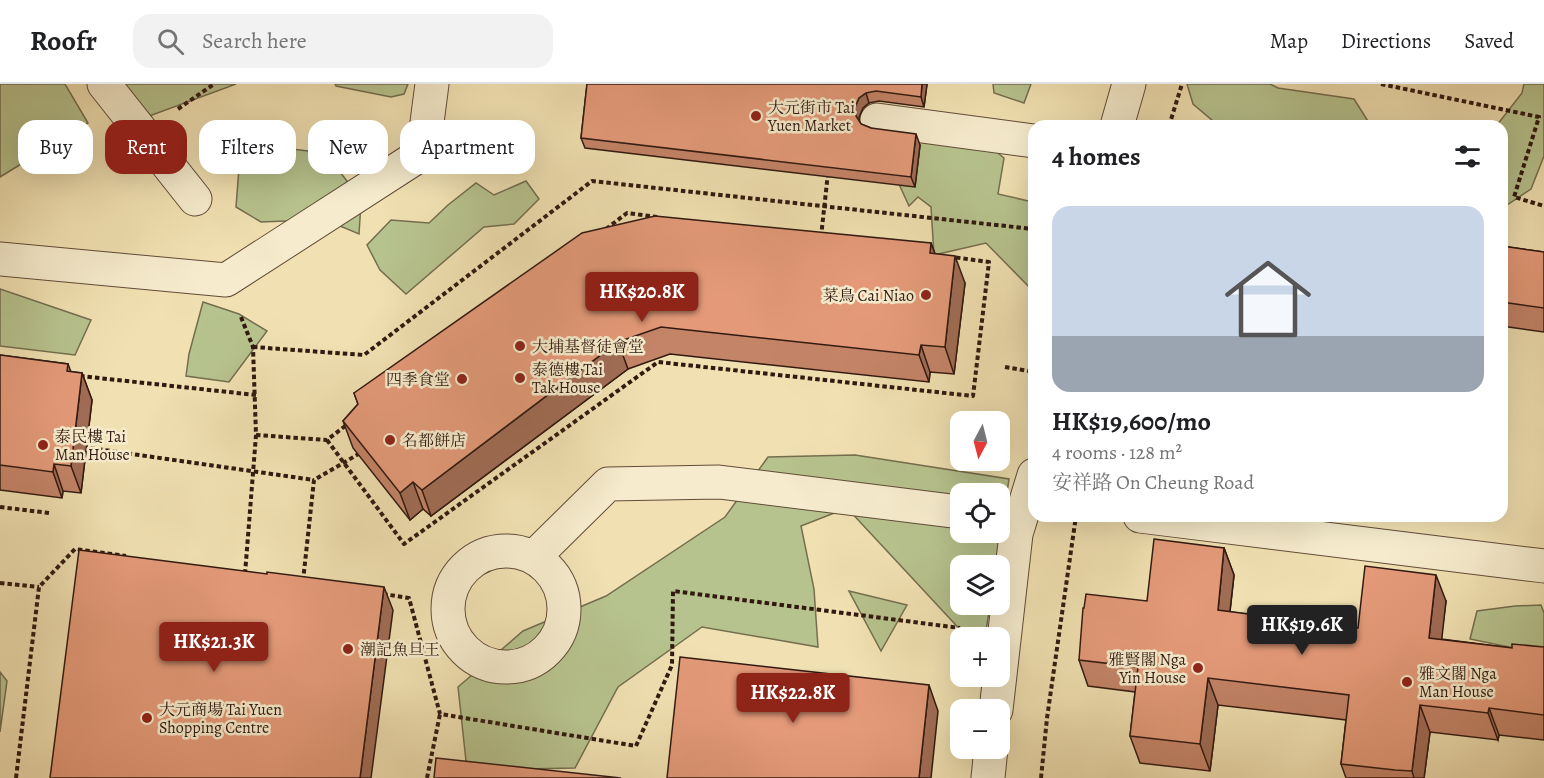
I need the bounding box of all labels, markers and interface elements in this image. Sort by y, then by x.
search box [133,14,553,68]
text: Roofr [30,22,97,60]
icon: search [154,25,187,58]
text: Search here [202,26,307,56]
text: Map [1270,27,1308,55]
text: Directions [1341,27,1431,55]
text: Saved [1464,27,1514,55]
place label: 大元街市 Tai Yuen Market [767,97,855,137]
marker: 大元街市 Tai Yuen Market [749,109,763,123]
chip: Buy [18,120,93,174]
chip: Rent [105,120,187,174]
chip: Filters [199,120,296,174]
chip: New [308,120,388,174]
chip: Apartment [400,120,535,174]
text: 4 homes [1052,139,1141,174]
icon: filters [1451,140,1484,173]
icon: home [1214,245,1322,353]
pin: HK$20.8K [580,272,704,323]
text: HK$20.8K [599,278,685,305]
place label: 菜鳥 Cai Niao [822,285,914,307]
marker: 菜鳥 Cai Niao [919,288,933,302]
place label: 大埔基督徒會堂 [532,336,644,358]
marker: 大埔基督徒會堂 [513,339,527,353]
place label: 泰德樓 Tai Tak House [532,359,603,399]
place label: 四季食堂 [386,369,450,391]
marker: 泰德樓 Tai Tak House [513,371,527,385]
marker: 四季食堂 [455,372,469,386]
text: HK$19,600/mo [1052,404,1211,439]
north arrow [950,411,1010,471]
map controls [950,411,1010,759]
place label: 泰民樓 Tai Man House [55,426,130,466]
place label: 名都餅店 [402,430,466,452]
marker: 名都餅店 [383,433,397,447]
marker: 泰民樓 Tai Man House [36,438,50,452]
text: 4 rooms · 128 m² [1052,439,1182,466]
text: 安祥路 On Cheung Road [1052,469,1254,496]
button: locate [950,483,1010,543]
button: layers [950,555,1010,615]
pin: HK$19.6K [1240,605,1364,656]
text: HK$19.6K [1261,611,1343,638]
pin: HK$21.3K [152,622,276,673]
button: + [950,627,1010,687]
text: HK$21.3K [173,628,255,655]
place label: 潮記魚旦王 [360,639,440,661]
marker: 潮記魚旦王 [341,642,355,656]
place label: 雅賢閣 Nga Yin House [1108,649,1187,689]
marker: 雅賢閣 Nga Yin House [1191,661,1205,675]
place label: 雅文閣 Nga Man House [1419,663,1497,703]
pin: HK$22.8K [731,673,855,724]
marker: 雅文閣 Nga Man House [1400,675,1414,689]
text: HK$22.8K [751,679,835,706]
place label: 大元商場 Tai Yuen Shopping Centre [159,699,282,739]
button: − [950,699,1010,759]
marker: 大元商場 Tai Yuen Shopping Centre [140,711,154,725]

